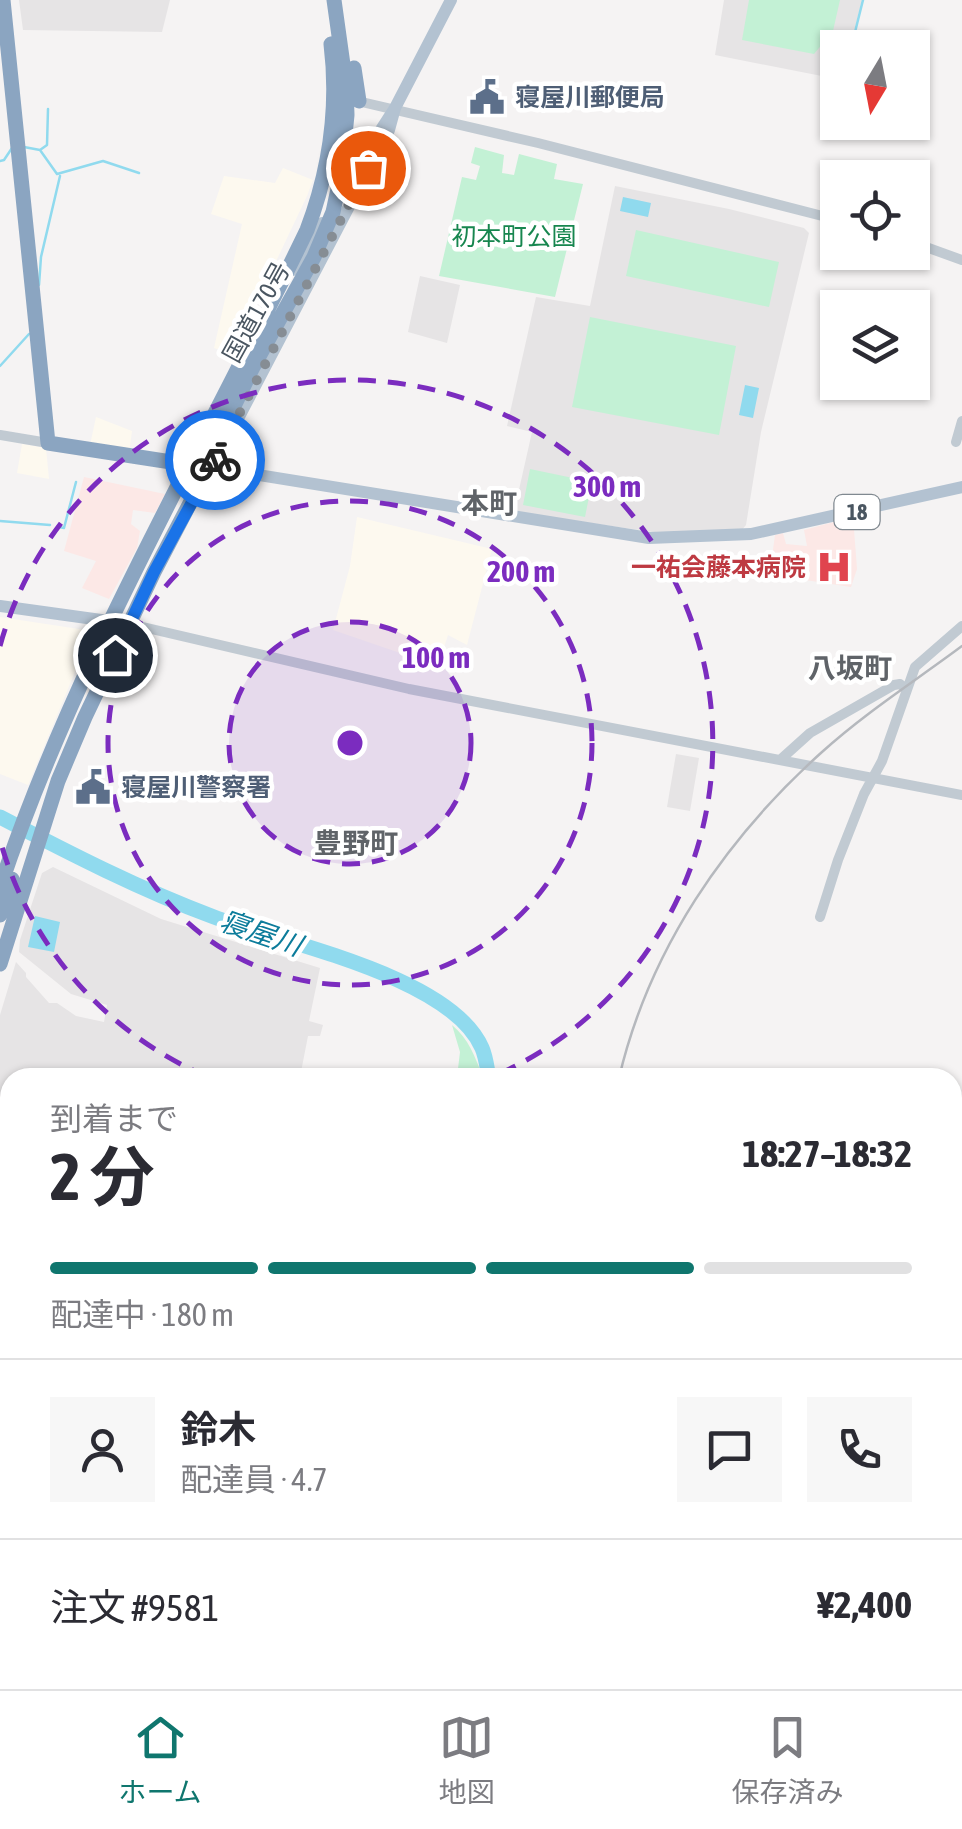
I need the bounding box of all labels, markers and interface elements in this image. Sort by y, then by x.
north arrow [820,30,930,140]
map controls [820,30,930,400]
public building icon: 寝屋川郵便局 [468,78,506,116]
place label: 寝屋川郵便局 [515,83,665,111]
pin [326,126,411,211]
icon: bag [341,141,396,196]
button: locate [820,160,930,270]
park label: 初本町公園 [451,222,577,250]
street label: 国道170号 [217,257,295,367]
button: layers [820,290,930,400]
courier [165,410,265,510]
icon: bike [188,433,243,488]
text: 300 m [573,469,641,503]
district label: 本町 [461,487,517,519]
road number: 18 [834,495,880,529]
hospital icon: 一祐会藤本病院 [815,548,853,586]
place label: 一祐会藤本病院 [631,553,806,581]
text: 200 m [487,554,555,588]
pin [73,613,158,698]
icon: home [88,628,143,683]
text: 100 m [402,640,470,674]
district label: 八坂町 [808,652,892,684]
centre of rings [332,725,368,761]
public building icon: 寝屋川警察署 [74,768,112,806]
place label: 寝屋川警察署 [121,773,271,801]
district label: 豊野町 [314,827,398,859]
water label: 寝屋川 [216,904,309,963]
text: 到着まで [50,1100,178,1137]
text: 18:27–18:32 [742,1132,912,1175]
text: 2 分 [50,1139,154,1214]
text: 配達中 · 180 m [50,1296,234,1333]
button: person [50,1397,155,1502]
button: chat [677,1397,782,1502]
button: phone [807,1397,912,1502]
text: 鈴木 [180,1408,256,1451]
text: 配達員 · 4.7 [180,1461,327,1498]
text: ¥2,400 [817,1583,912,1626]
text: 注文 #9581 [50,1586,219,1629]
tab: ホーム [118,1710,202,1810]
tab: 地図 [439,1710,495,1810]
tab: 保存済み [731,1710,844,1810]

